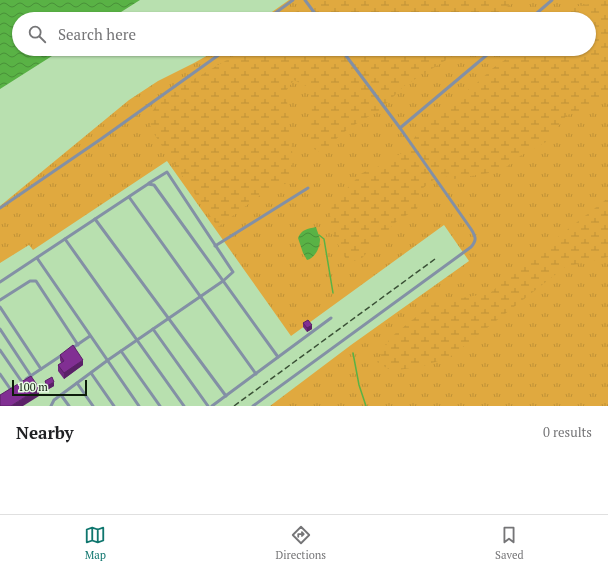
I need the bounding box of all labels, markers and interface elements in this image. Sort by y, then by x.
search box [12,12,596,56]
icon: search [26,23,48,45]
text: Search here [58,24,136,44]
scale bar [12,378,87,397]
text: 100 m [18,380,48,394]
text: Nearby [16,421,74,444]
text: 0 results [543,423,592,441]
tab: Map [84,524,106,562]
tab: Directions [275,524,326,562]
tab: Saved [495,524,524,562]

